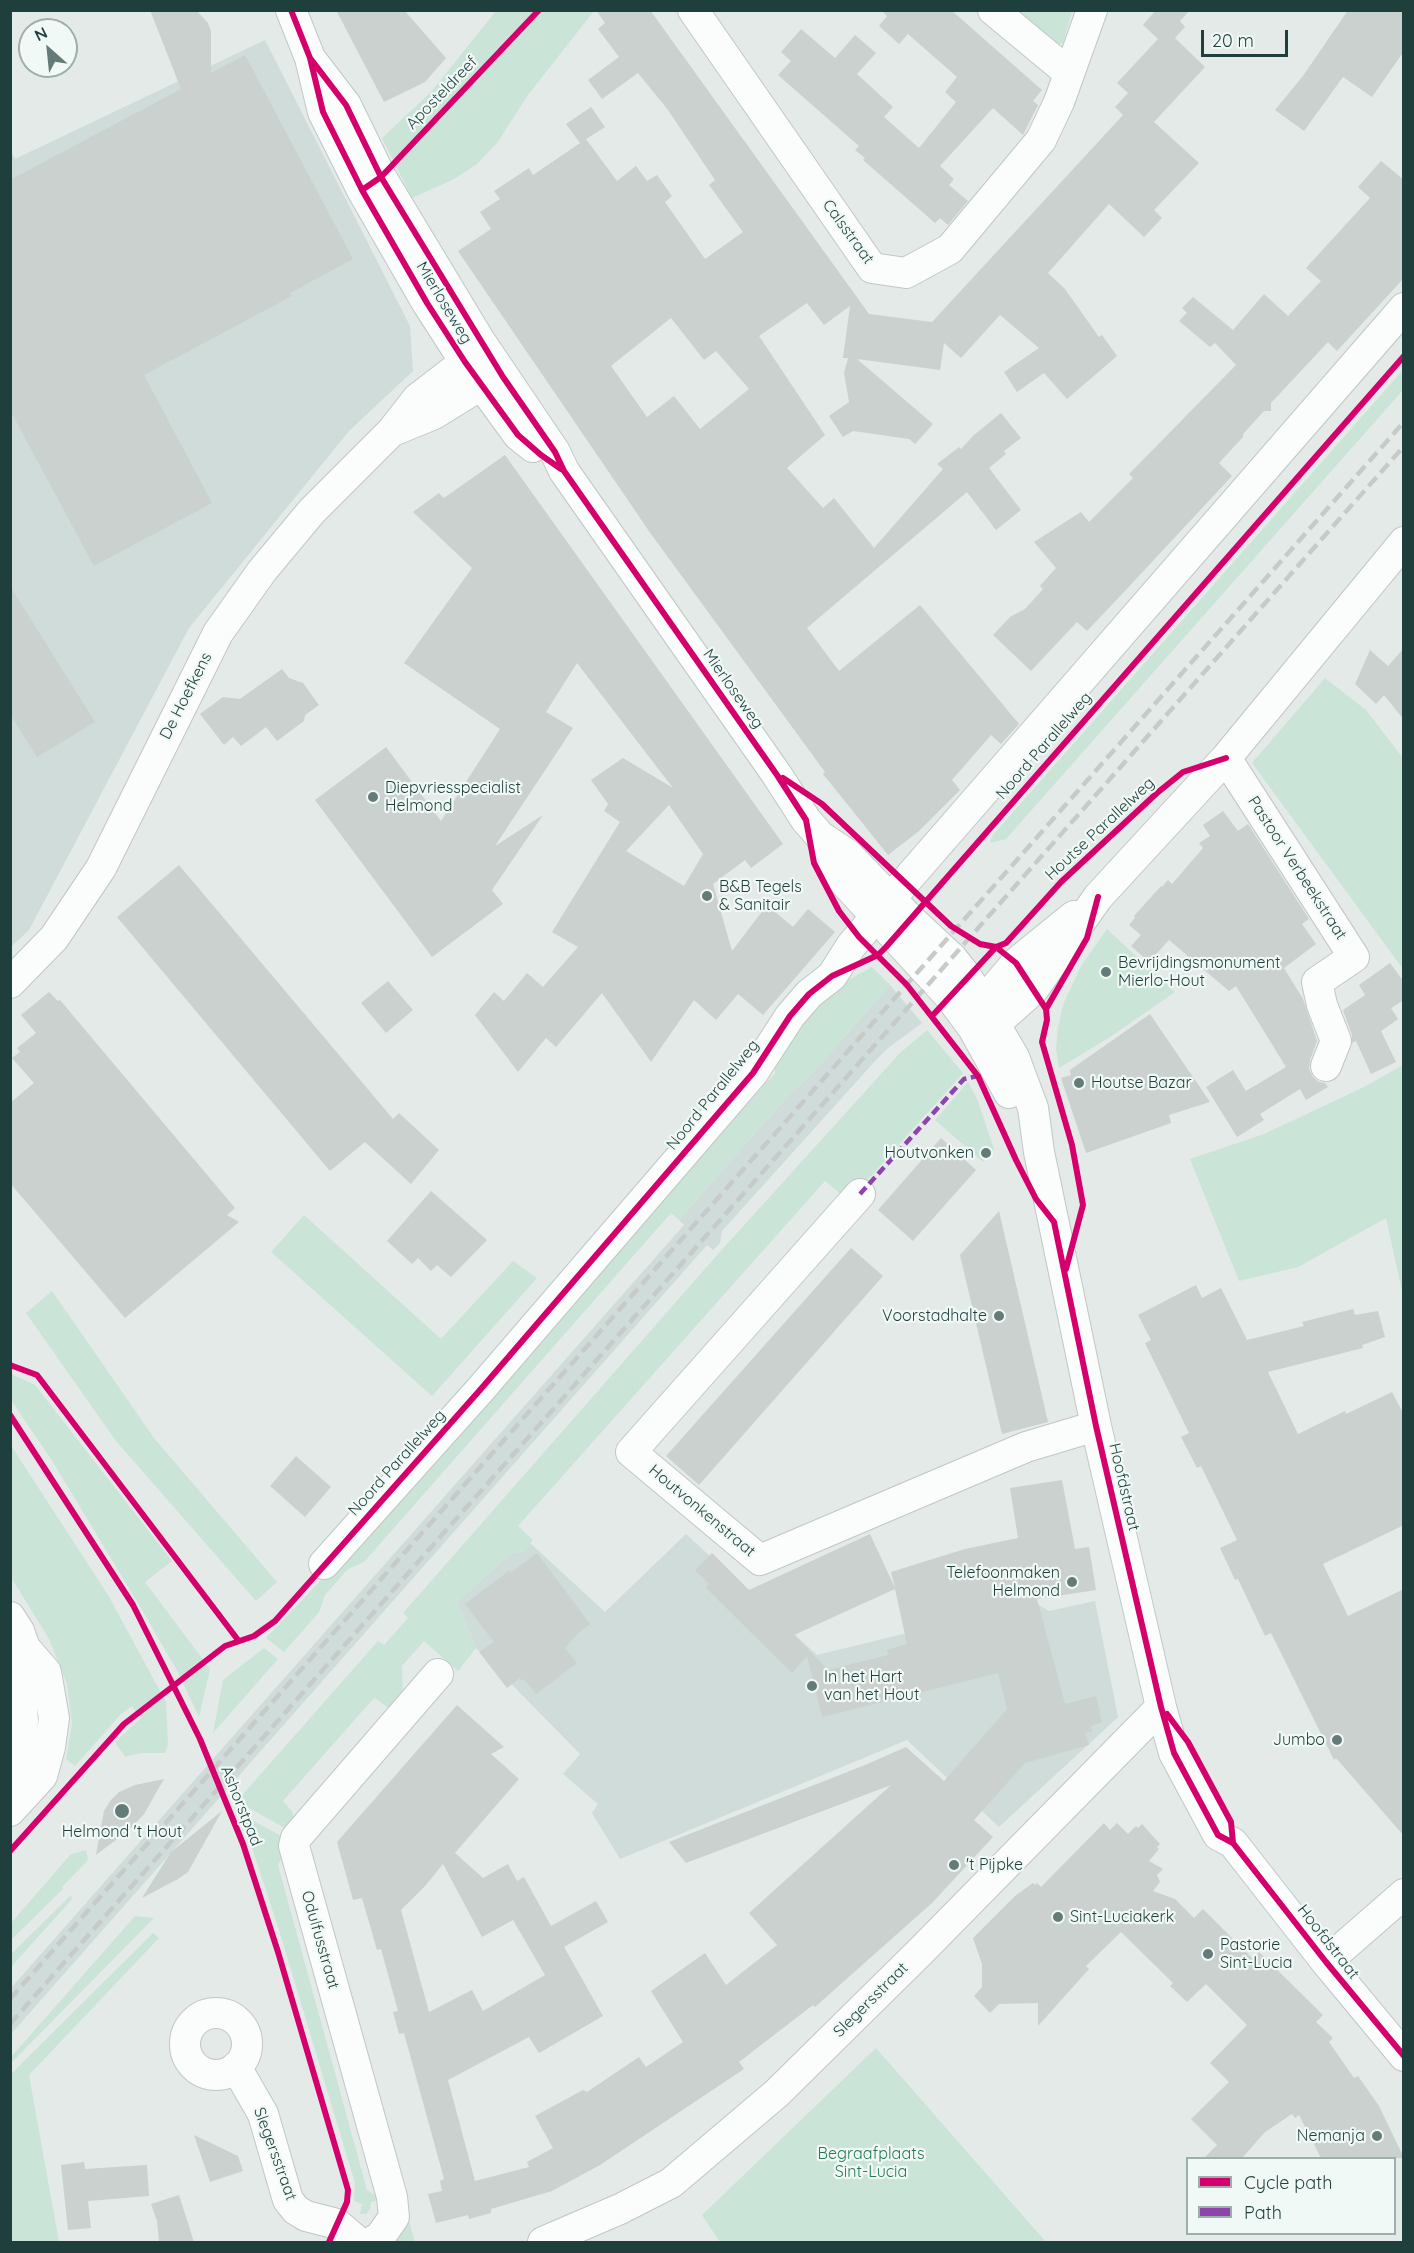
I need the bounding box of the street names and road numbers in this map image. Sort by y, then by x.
street label: Aposteldreef [402,52,482,134]
street label: Calsstraat [818,196,878,268]
street label: Mierloseweg [412,258,476,348]
street label: Mierloseweg [699,646,767,732]
street label: De Hoefkens [156,649,216,743]
street label: Noord Parallelweg [992,688,1096,804]
street label: Houtse Parallelweg [1041,773,1159,885]
street label: Pastoor Verbeekstraat [1243,793,1351,943]
street label: Noord Parallelweg [663,1036,763,1154]
street label: Noord Parallelweg [344,1406,450,1520]
street label: Hoofdstraat [1105,1441,1143,1533]
street label: Houtvonkenstraat [645,1461,759,1561]
street label: Ashorstpad [216,1763,266,1849]
street label: Odulfusstraat [297,1889,343,1991]
street label: Hoofdstraat [1293,1901,1363,1983]
street label: Slegersstraat [830,1959,912,2041]
street label: Slegersstraat [249,2105,301,2203]

